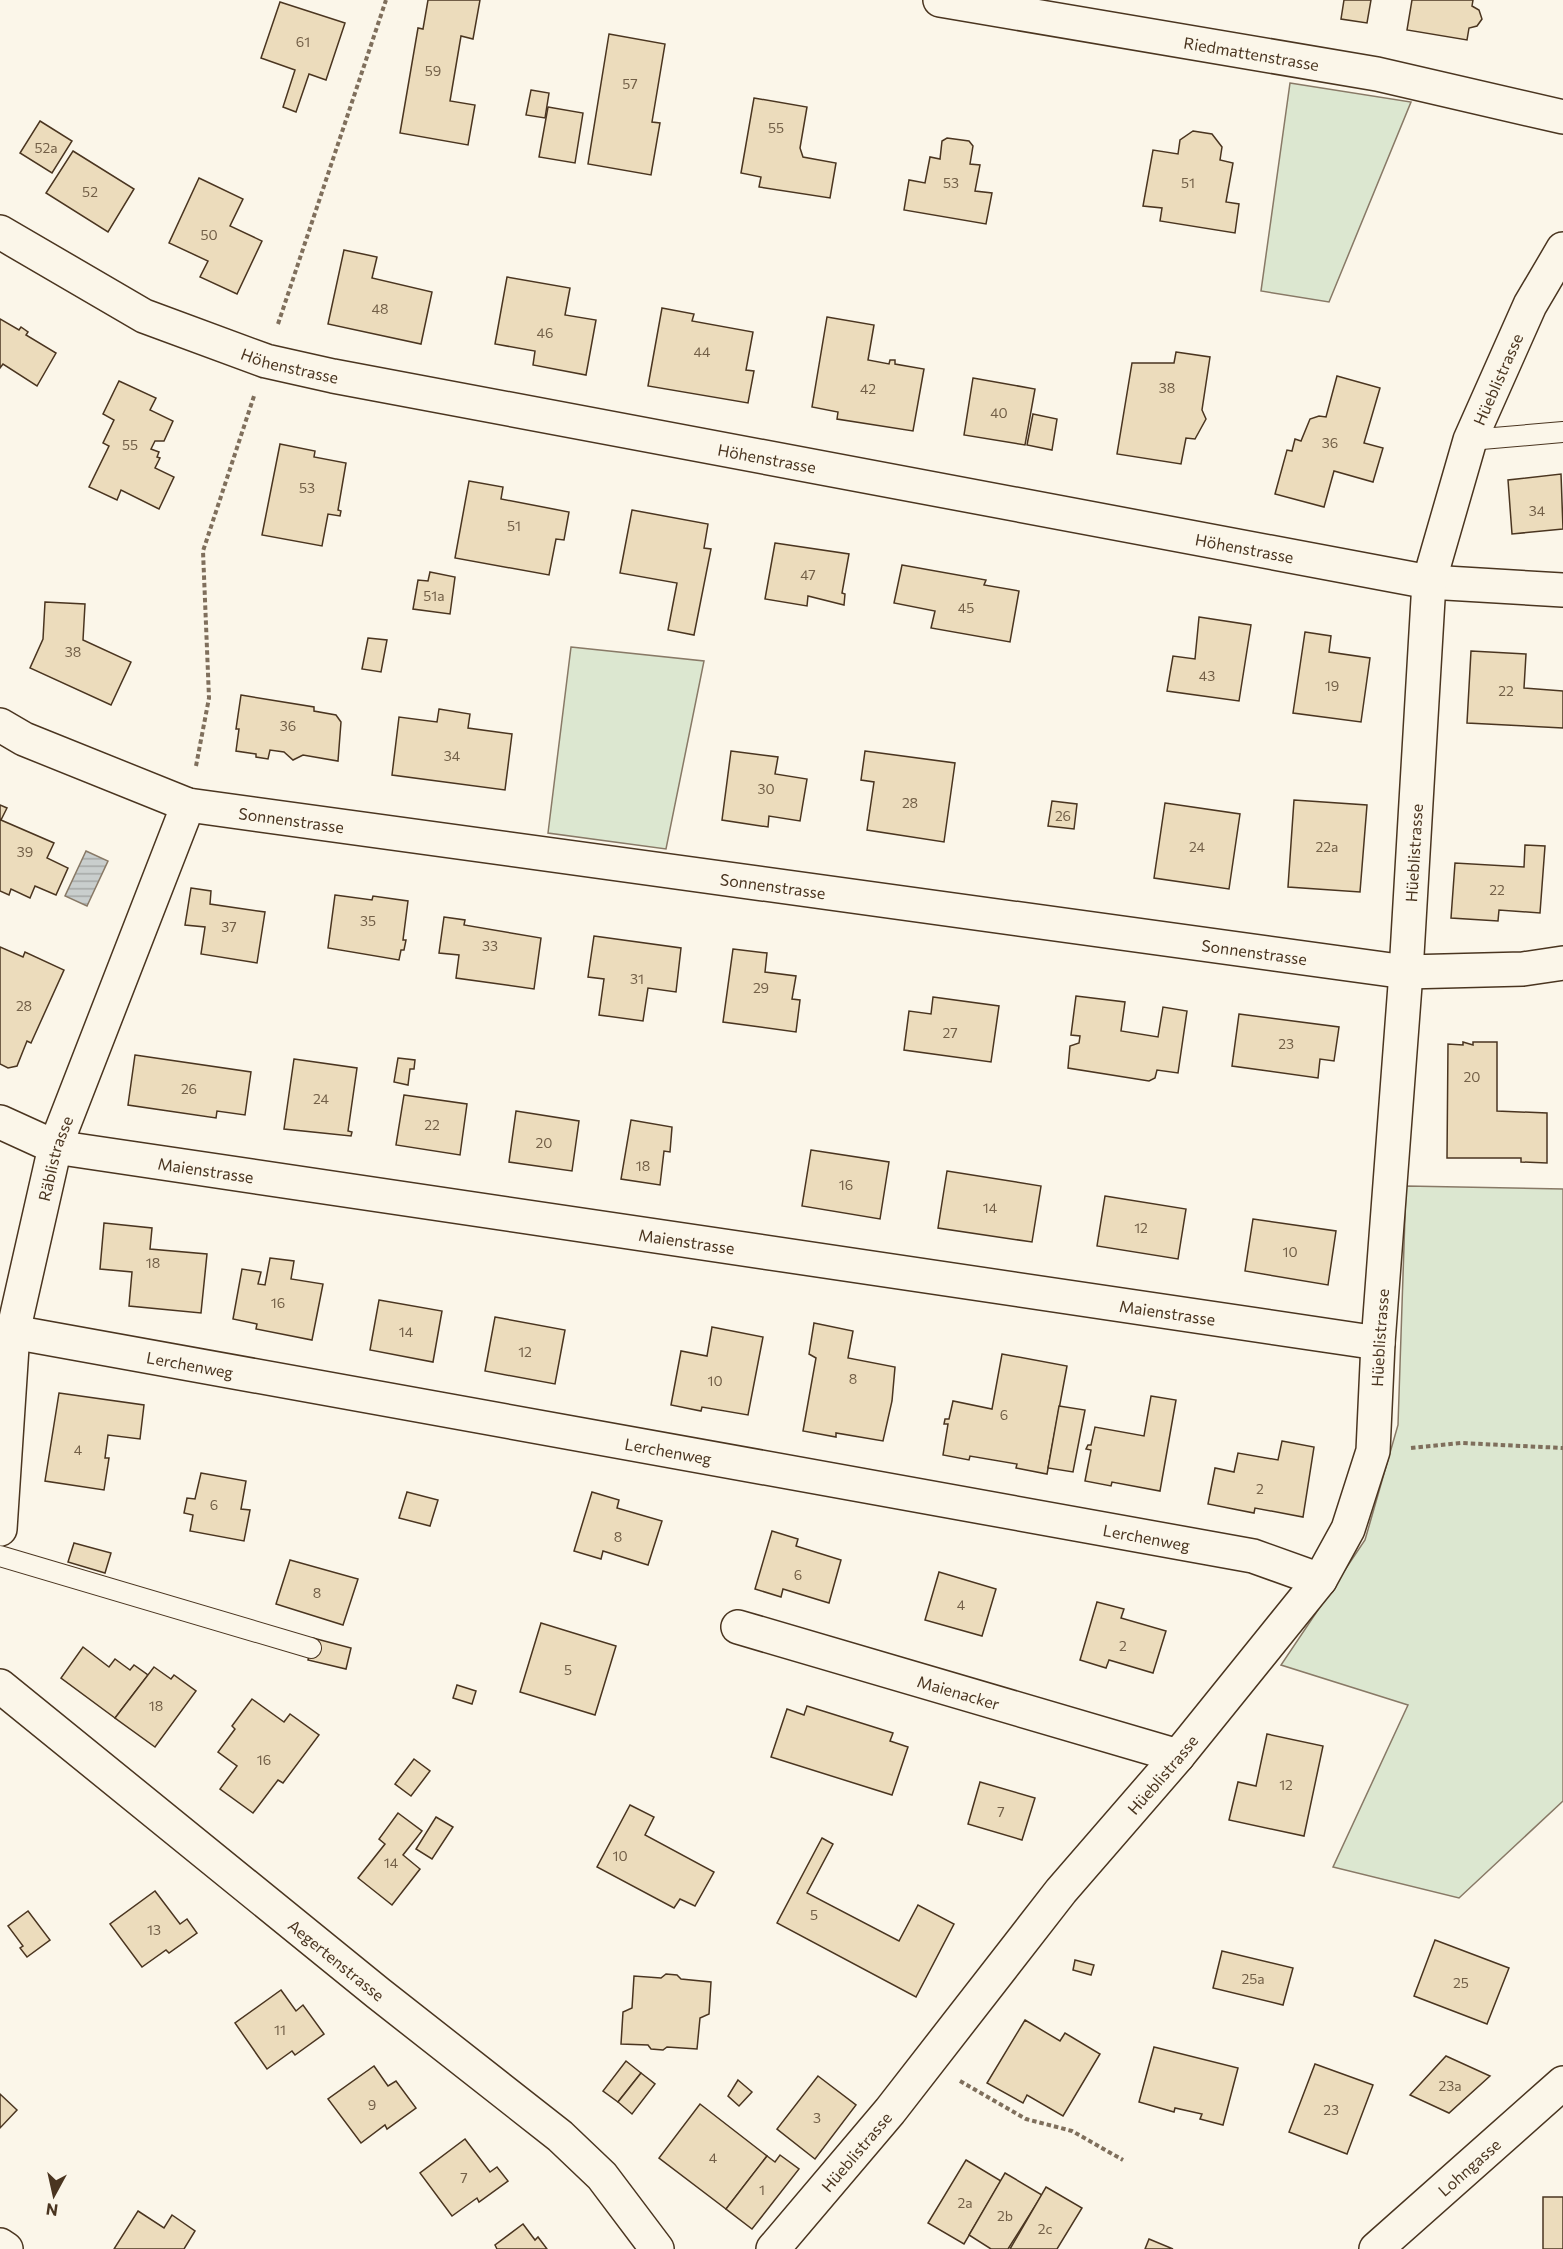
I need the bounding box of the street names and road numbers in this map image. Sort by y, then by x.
street label: Riedmattenstrasse [1182,32,1321,74]
street label: Hüeblistrasse [1468,330,1526,428]
street label: Höhenstrasse [239,343,340,386]
street label: Höhenstrasse [716,439,818,476]
street label: Höhenstrasse [1194,529,1295,566]
street label: Sonnenstrasse [237,803,345,836]
street label: Hüeblistrasse [1401,803,1425,903]
street label: Sonnenstrasse [719,869,827,902]
street label: Sonnenstrasse [1200,935,1308,968]
street label: Räblistrasse [34,1113,76,1203]
street label: Maienstrasse [157,1153,255,1186]
street label: Maienstrasse [637,1224,736,1257]
street label: Hüeblistrasse [1366,1288,1392,1387]
street label: Maienstrasse [1118,1295,1217,1328]
street label: Lerchenweg [145,1347,235,1381]
street label: Lerchenweg [623,1433,714,1468]
street label: Lerchenweg [1102,1520,1192,1554]
street label: Maienacker [915,1671,1003,1713]
street label: Hüeblistrasse [1123,1731,1201,1818]
street label: Aegertenstrasse [285,1915,389,2004]
street label: Hüeblistrasse [817,2108,895,2195]
street label: Lohngasse [1434,2134,1504,2199]

